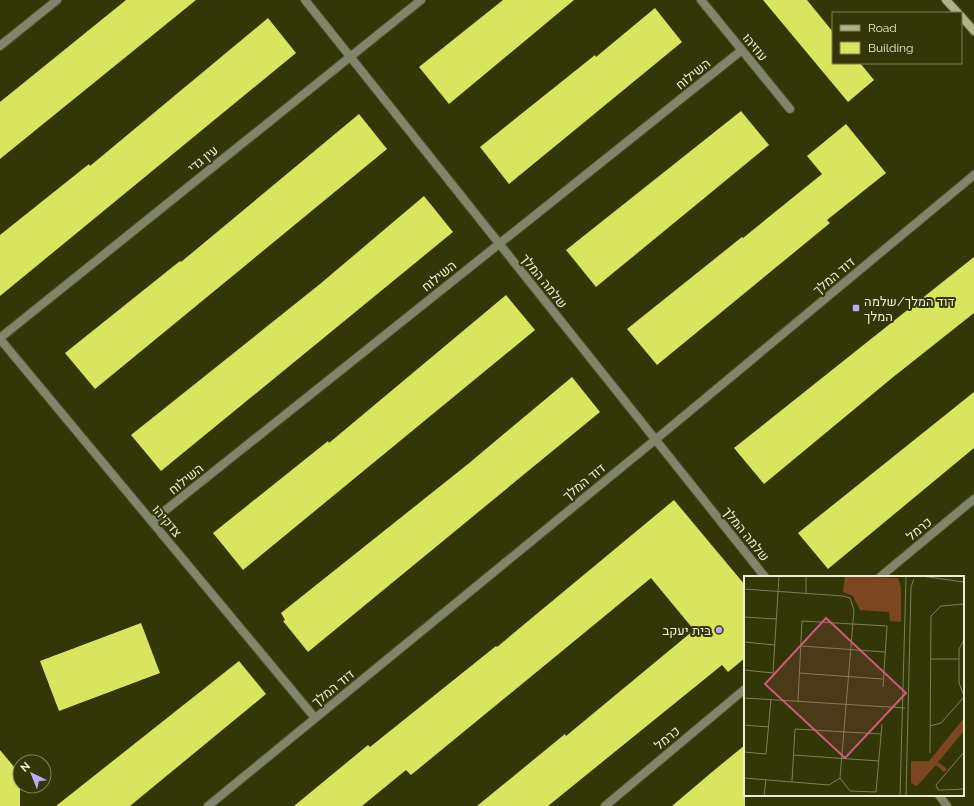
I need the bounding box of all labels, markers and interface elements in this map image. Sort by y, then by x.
legend [832,12,962,64]
text: Road [868,21,897,35]
street label: עוזיהו [739,30,771,64]
text: Building [868,41,914,55]
street label: השילוח [673,55,713,93]
street label: עין גדי [185,142,221,176]
street label: שלמה המלך [518,251,570,311]
street label: דוד המלך [810,254,858,298]
street label: השילוח [419,257,459,295]
place label: דוד המלך/שלמה המלך [864,294,955,324]
marker: דוד המלך/שלמה המלך [851,303,861,313]
street label: השילוח [166,460,206,498]
street label: דוד המלך [560,460,608,503]
street label: צדקיהו [149,502,185,540]
street label: שלמה המלך [720,504,772,564]
street label: כרמל [903,514,935,544]
inset map [744,576,964,796]
place label: בית יעקב [662,623,711,638]
marker: בית יעקב [714,625,724,635]
street label: דוד המלך [309,666,357,709]
street label: כרמל [651,723,683,753]
north arrow [12,754,52,794]
text: N [18,759,33,775]

